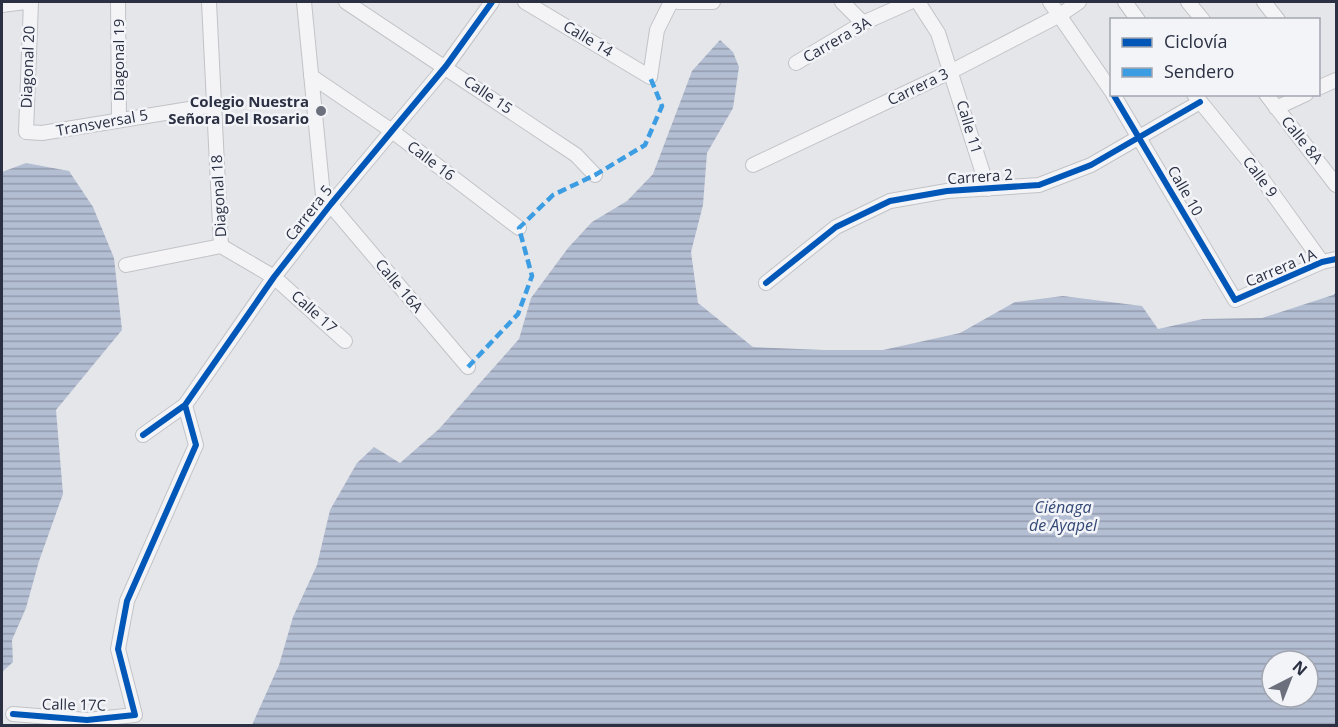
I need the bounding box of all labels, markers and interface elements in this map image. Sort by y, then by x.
street label: Carrera 3A [799,11,874,67]
street label: Calle 14 [560,15,618,61]
legend [1110,18,1320,96]
street label: Diagonal 19 [108,19,128,101]
street label: Diagonal 20 [16,25,38,109]
text: Ciclovía [1164,29,1227,53]
text: Sendero [1164,59,1234,83]
street label: Carrera 3 [884,63,951,109]
street label: Calle 15 [460,71,517,118]
place label: Colegio Nuestra Señora Del Rosario [168,91,309,128]
street label: Calle 11 [952,98,988,156]
street label: Transversal 5 [54,104,149,140]
marker: Colegio Nuestra Señora Del Rosario [314,104,328,118]
street label: Calle 8A [1277,111,1328,168]
street label: Calle 16 [404,136,460,185]
street label: Calle 9 [1239,152,1283,201]
street label: Diagonal 18 [206,154,230,238]
street label: Calle 10 [1163,162,1208,219]
street label: Carrera 2 [947,164,1013,188]
street label: Carrera 5 [280,180,336,244]
street label: Carrera 1A [1242,243,1319,291]
street label: Calle 16A [371,254,428,317]
street label: Calle 17 [288,285,342,337]
water label: Ciénaga de Ayapel [1029,496,1098,536]
north arrow [1260,649,1320,709]
text: N [1288,655,1312,680]
street label: Calle 17C [42,693,106,715]

